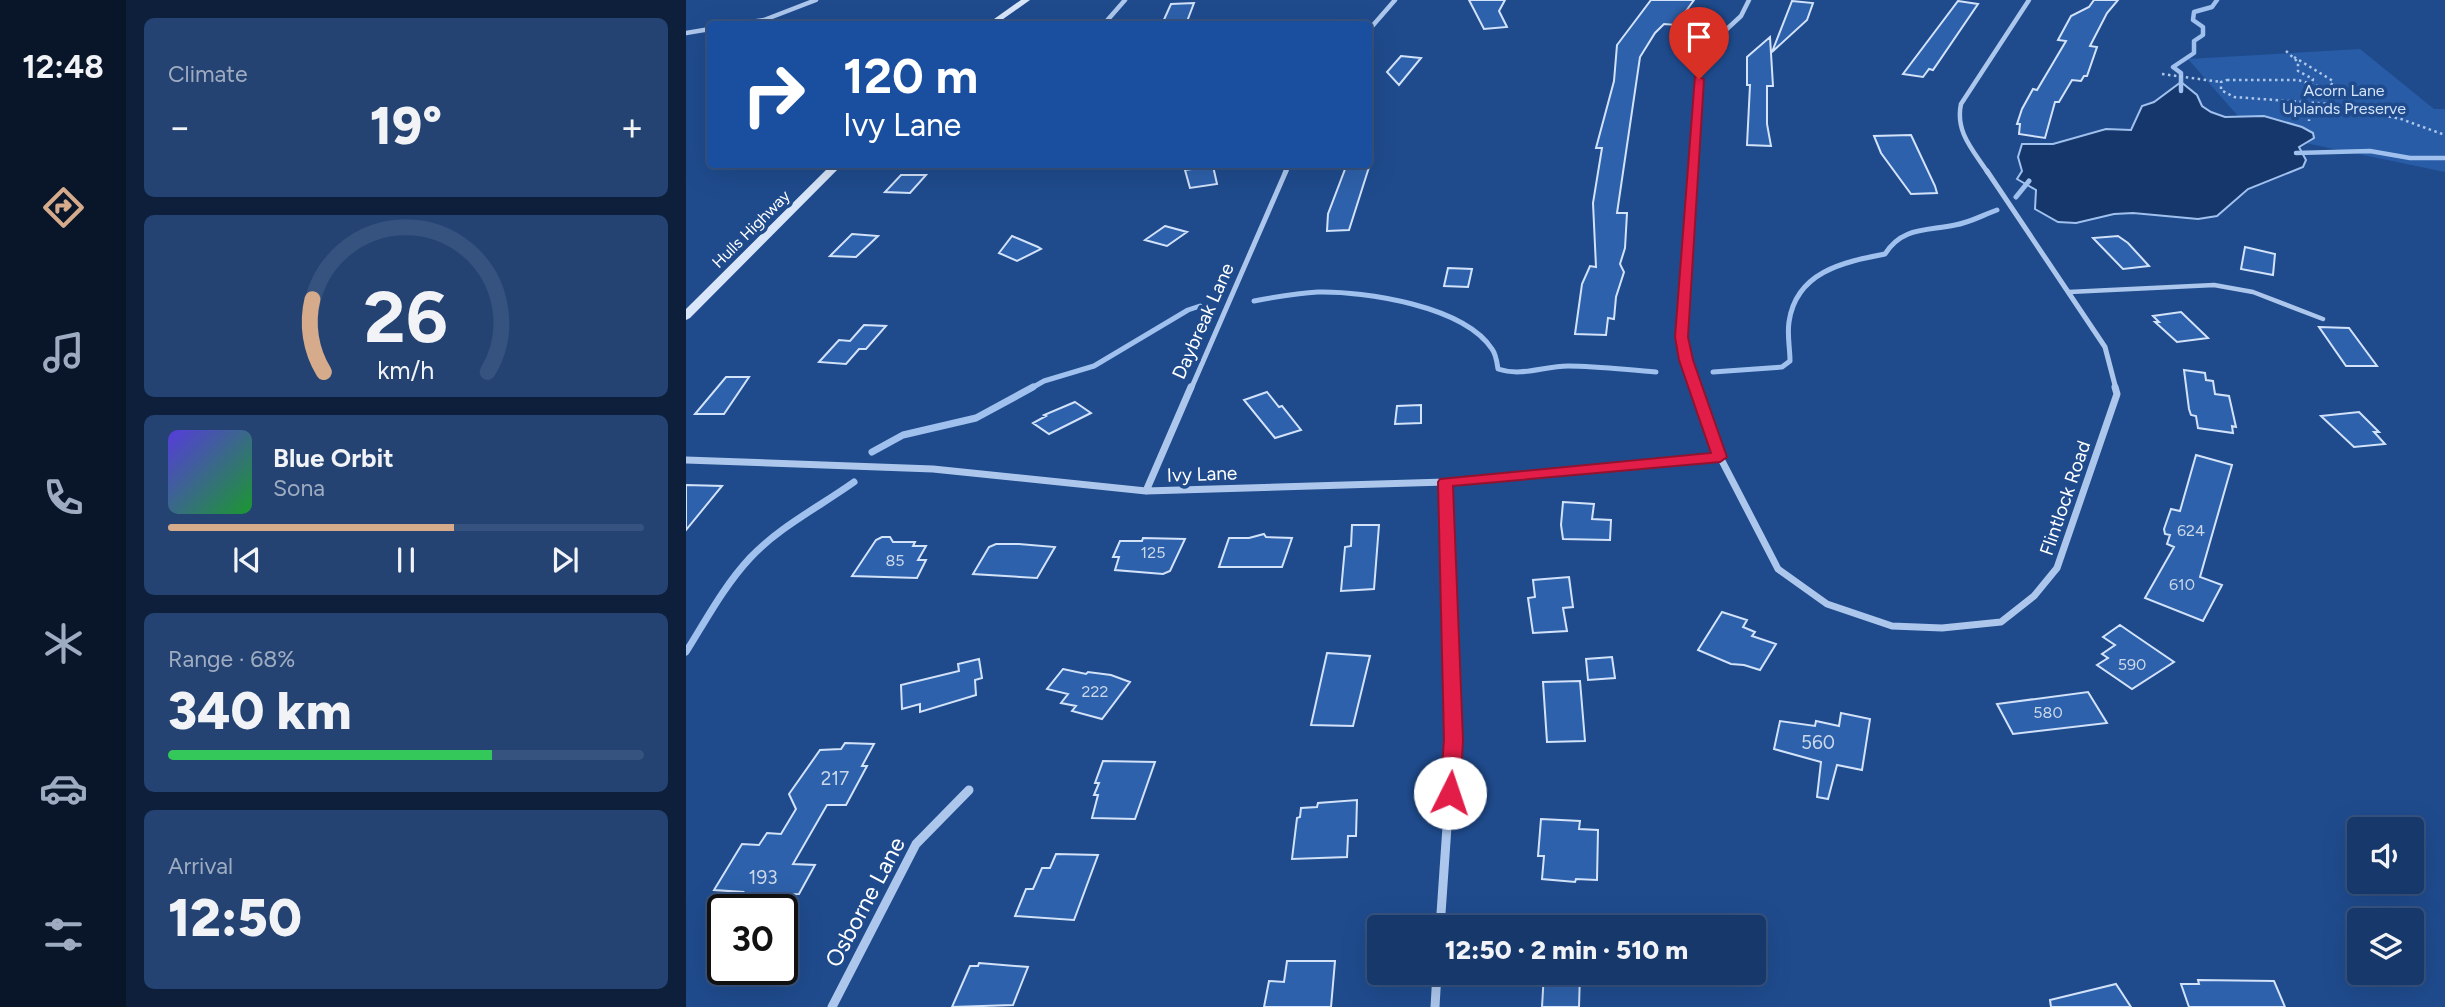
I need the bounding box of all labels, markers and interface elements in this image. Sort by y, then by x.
pin [1669,7,1729,79]
icon: arrive [1680,18,1718,56]
text: 120 m [843,46,978,105]
text: 12:48 [22,48,104,86]
icon: right [728,49,819,140]
text: Climate [168,60,247,88]
park label: Acorn Lane Uplands Preserve [2282,81,2406,118]
text: 19° [370,95,442,157]
text: − [168,104,192,150]
text: + [620,104,644,150]
text: Ivy Lane [843,106,961,144]
icon: directions [39,183,88,232]
street label: Hulls Highway [708,186,794,272]
street label: Daybreak Lane [1167,259,1239,383]
text: 26 [364,274,448,361]
icon: music [39,328,88,377]
text: km/h [377,355,435,385]
street label: Flintlock Road [2035,438,2095,558]
text: Blue Orbit [273,442,394,474]
street label: Ivy Lane [1166,461,1238,487]
icon: phone [39,473,88,522]
text: Sona [273,474,325,502]
house number: 624 [2177,521,2205,540]
icon: previous [228,541,266,579]
icon: pause [387,541,425,579]
icon: next [546,541,584,579]
house number: 125 [1141,543,1165,562]
house number: 85 [885,551,905,570]
house number: 610 [2169,575,2195,594]
icon: climate [39,619,88,668]
text: Range · 68% [168,645,295,673]
house number: 590 [2118,655,2146,674]
text: 340 km [168,680,352,742]
house number: 222 [1082,682,1108,701]
house number: 580 [2033,703,2063,722]
house number: 560 [1801,731,1835,754]
position arrow [1413,756,1487,830]
icon: car [39,764,88,813]
house number: 217 [821,767,849,790]
map controls [2347,817,2424,985]
button: sound [2347,817,2424,894]
street label: Osborne Lane [819,832,911,972]
text: Arrival [168,852,233,880]
house number: 193 [749,866,777,889]
text: 12:50 [168,887,302,949]
speed limit sign: 30 [707,894,798,985]
button: layers [2347,908,2424,985]
icon: filters [39,910,88,959]
text: 12:50 · 2 min · 510 m [1445,934,1688,966]

